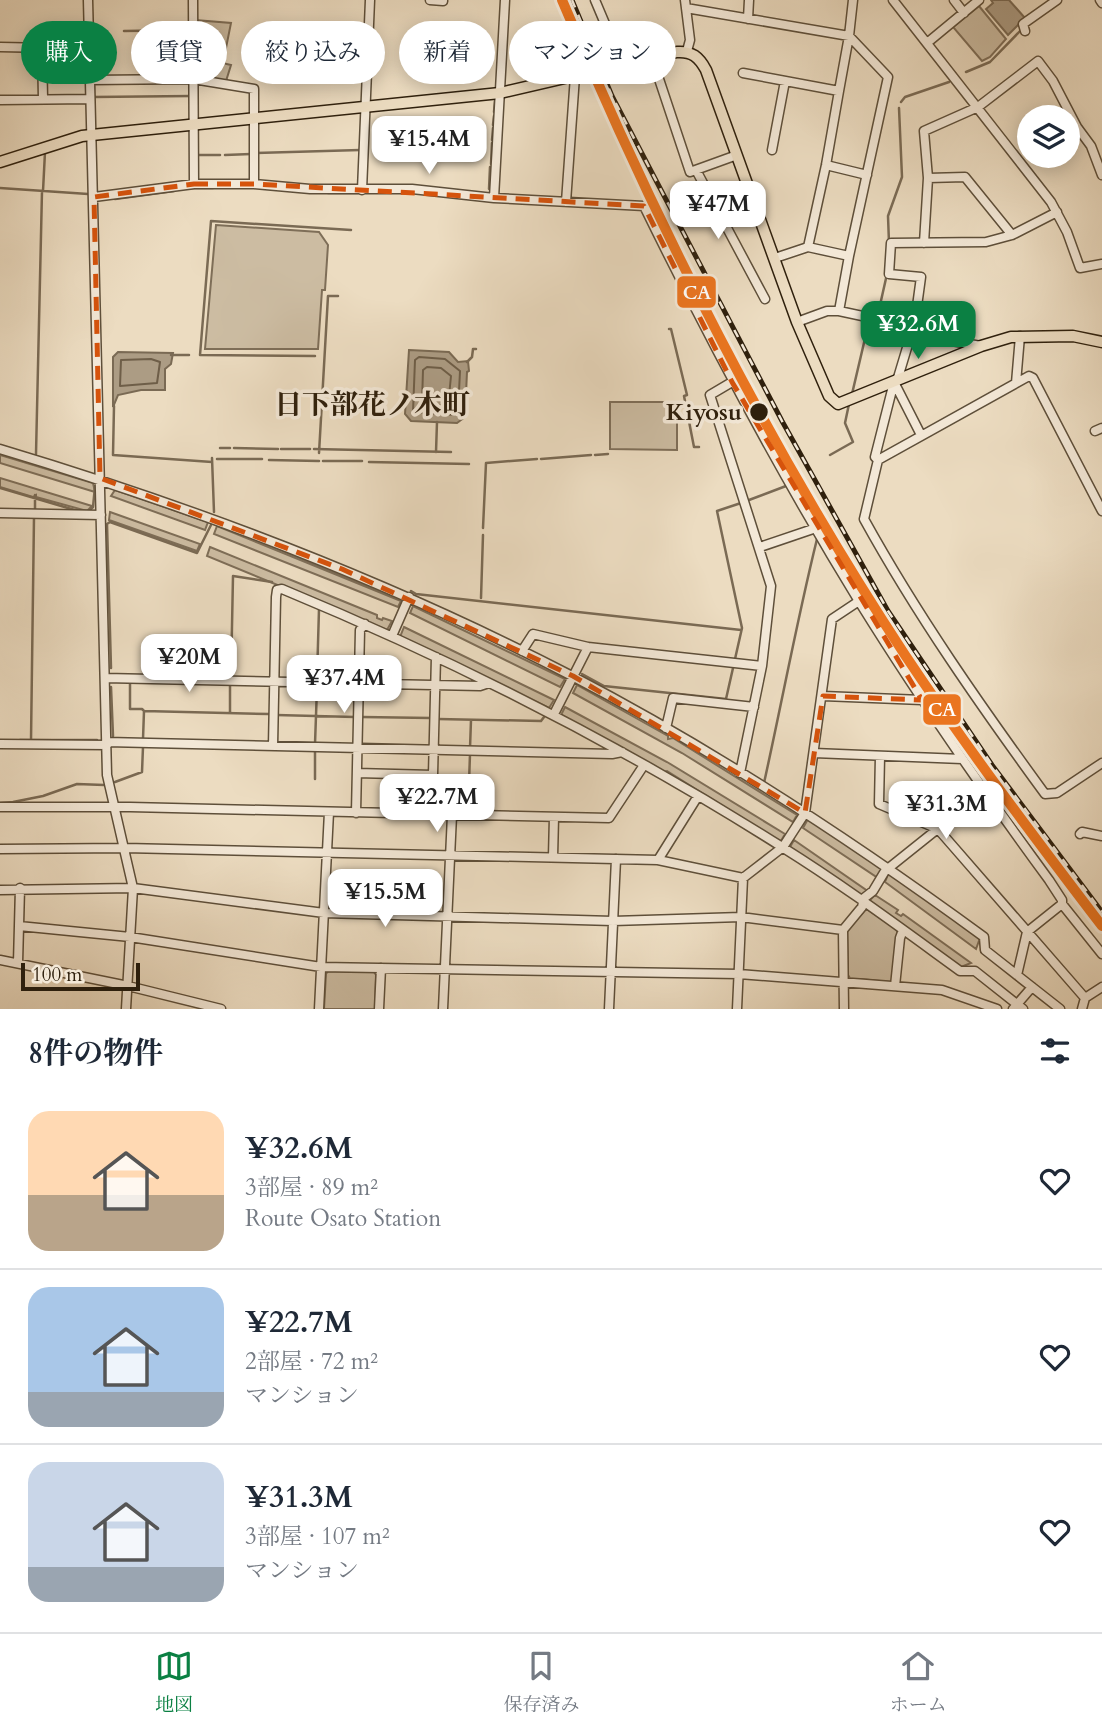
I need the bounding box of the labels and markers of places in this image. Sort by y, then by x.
pin: ¥15.4M [372,116,486,176]
pin: ¥47M [677,182,759,241]
pin: ¥32.6M [861,302,975,361]
place label: Kiyosu [666,396,742,429]
marker: Kiyosu [748,401,770,423]
pin: ¥20M [148,634,230,694]
pin: ¥37.4M [287,656,401,715]
pin: ¥22.7M [380,774,494,834]
pin: ¥31.3M [889,782,1003,841]
pin: ¥15.5M [328,870,442,929]

